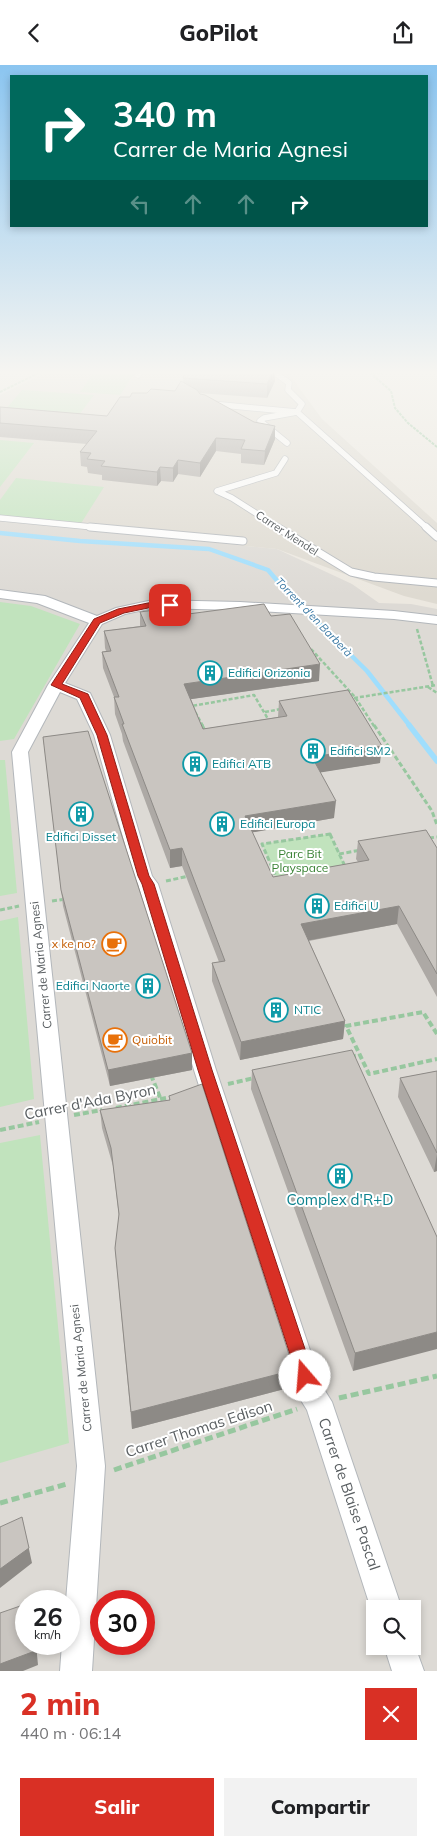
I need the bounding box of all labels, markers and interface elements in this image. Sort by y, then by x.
icon: back [20,19,48,47]
text: GoPilot [179,19,258,47]
icon: share [389,19,417,47]
text: 340 m [113,92,217,136]
icon: right [30,95,95,160]
text: Carrer de Maria Agnesi [113,135,348,163]
icon: left [126,190,154,218]
icon: ahead [179,190,207,218]
icon: ahead [232,190,260,218]
icon: right [285,190,313,218]
street label: Carrer Mendel [253,508,321,558]
water label: Torrent d'en Barberà [273,574,356,660]
pin [149,584,191,626]
icon: arrive [156,591,184,619]
building icon: Edifici Orizonia [197,660,223,686]
place label: Edifici Orizonia [228,665,310,680]
building icon: Edifici SM2 [300,738,326,764]
place label: Edifici SM2 [330,743,391,758]
building icon: Edifici ATB [182,751,208,777]
place label: Edifici ATB [212,756,271,771]
building icon: Edifici Disset [68,801,94,827]
building icon: Edifici Europa [209,811,235,837]
place label: Edifici Europa [240,816,315,831]
place label: Edifici Disset [46,829,116,844]
park label: Parc Bit Playspace [272,846,328,875]
building icon: Edifici U [304,893,330,919]
place label: Edifici U [334,898,379,913]
street label: Carrer de Maria Agnesi [26,900,55,1030]
cafe icon: x ke no? [101,931,127,957]
place label: x ke no? [52,936,96,951]
building icon: Edifici Naorte [135,973,161,999]
place label: Edifici Naorte [56,978,130,993]
building icon: NTIC [263,997,289,1023]
place label: NTIC [294,1002,322,1017]
cafe icon: Quiobit [102,1027,128,1053]
place label: Quiobit [132,1032,172,1047]
street label: Carrer d'Ada Byron [23,1079,157,1124]
building icon: Complex d'R+D [327,1163,353,1189]
place label: Complex d'R+D [287,1190,393,1209]
street label: Carrer de Maria Agnesi [66,1303,95,1433]
position arrow [278,1349,330,1401]
street label: Carrer Thomas Edison [123,1396,275,1461]
street label: Carrer de Blaise Pascal [314,1415,385,1573]
speed limit sign: 30 [90,1590,155,1655]
map controls [366,1600,421,1655]
button: search [366,1600,421,1655]
text: 26 [32,1601,63,1632]
text: km/h [34,1627,61,1642]
text: 2 min [20,1685,100,1723]
button: close [365,1688,417,1740]
text: 440 m · 06:14 [20,1723,121,1743]
button: Salir [20,1778,214,1836]
button: Compartir [224,1778,417,1836]

